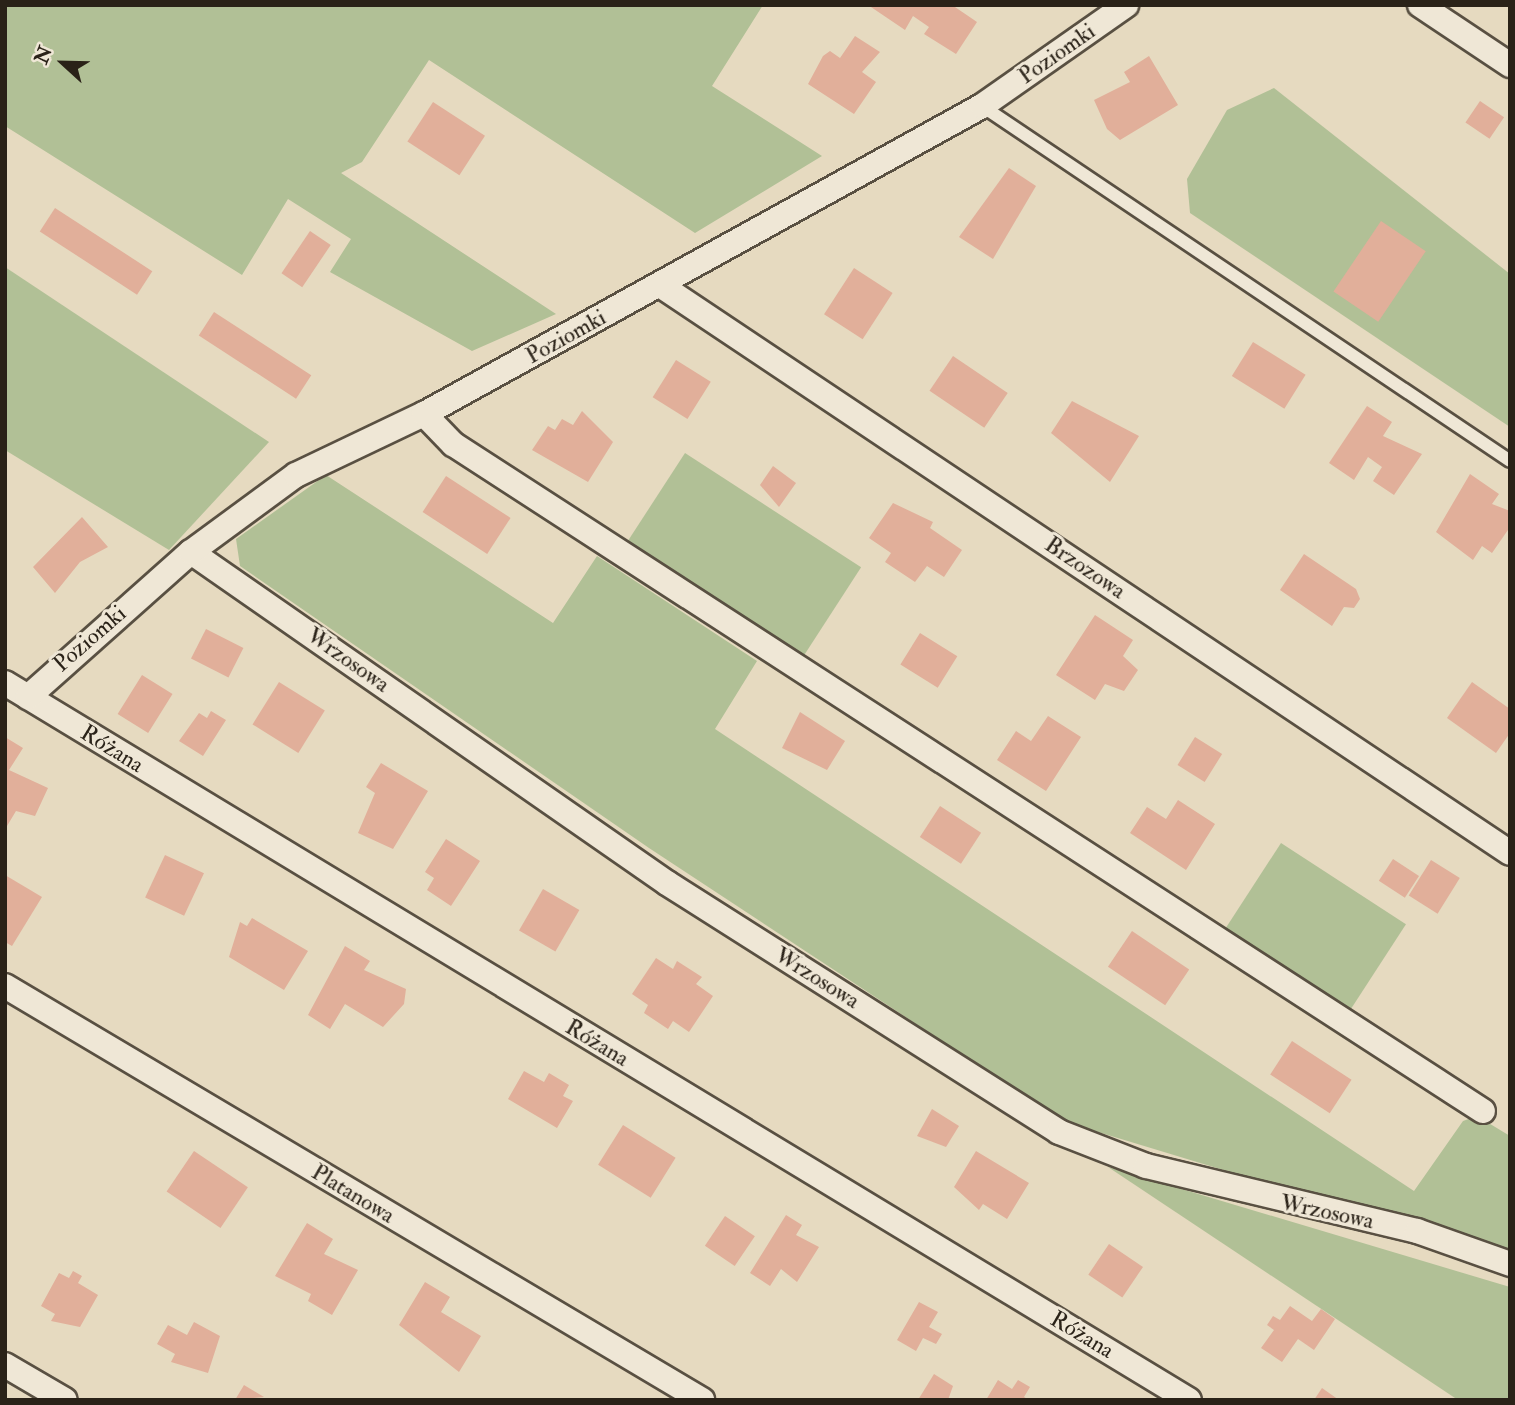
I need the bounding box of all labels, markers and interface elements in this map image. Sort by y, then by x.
street label: Poziomki [1013,18,1101,90]
north arrow [28,28,98,98]
text: N [29,43,58,68]
street label: Poziomki [521,304,611,370]
street label: Brzozowa [1039,531,1131,605]
street label: Poziomki [48,600,132,678]
street label: Wrzosowa [301,622,395,698]
street label: Różana [75,719,149,779]
street label: Wrzosowa [770,941,864,1015]
street label: Różana [560,1013,634,1073]
street label: Platanowa [306,1158,400,1230]
street label: Wrzosowa [1278,1189,1376,1235]
street label: Różana [1045,1305,1119,1365]

